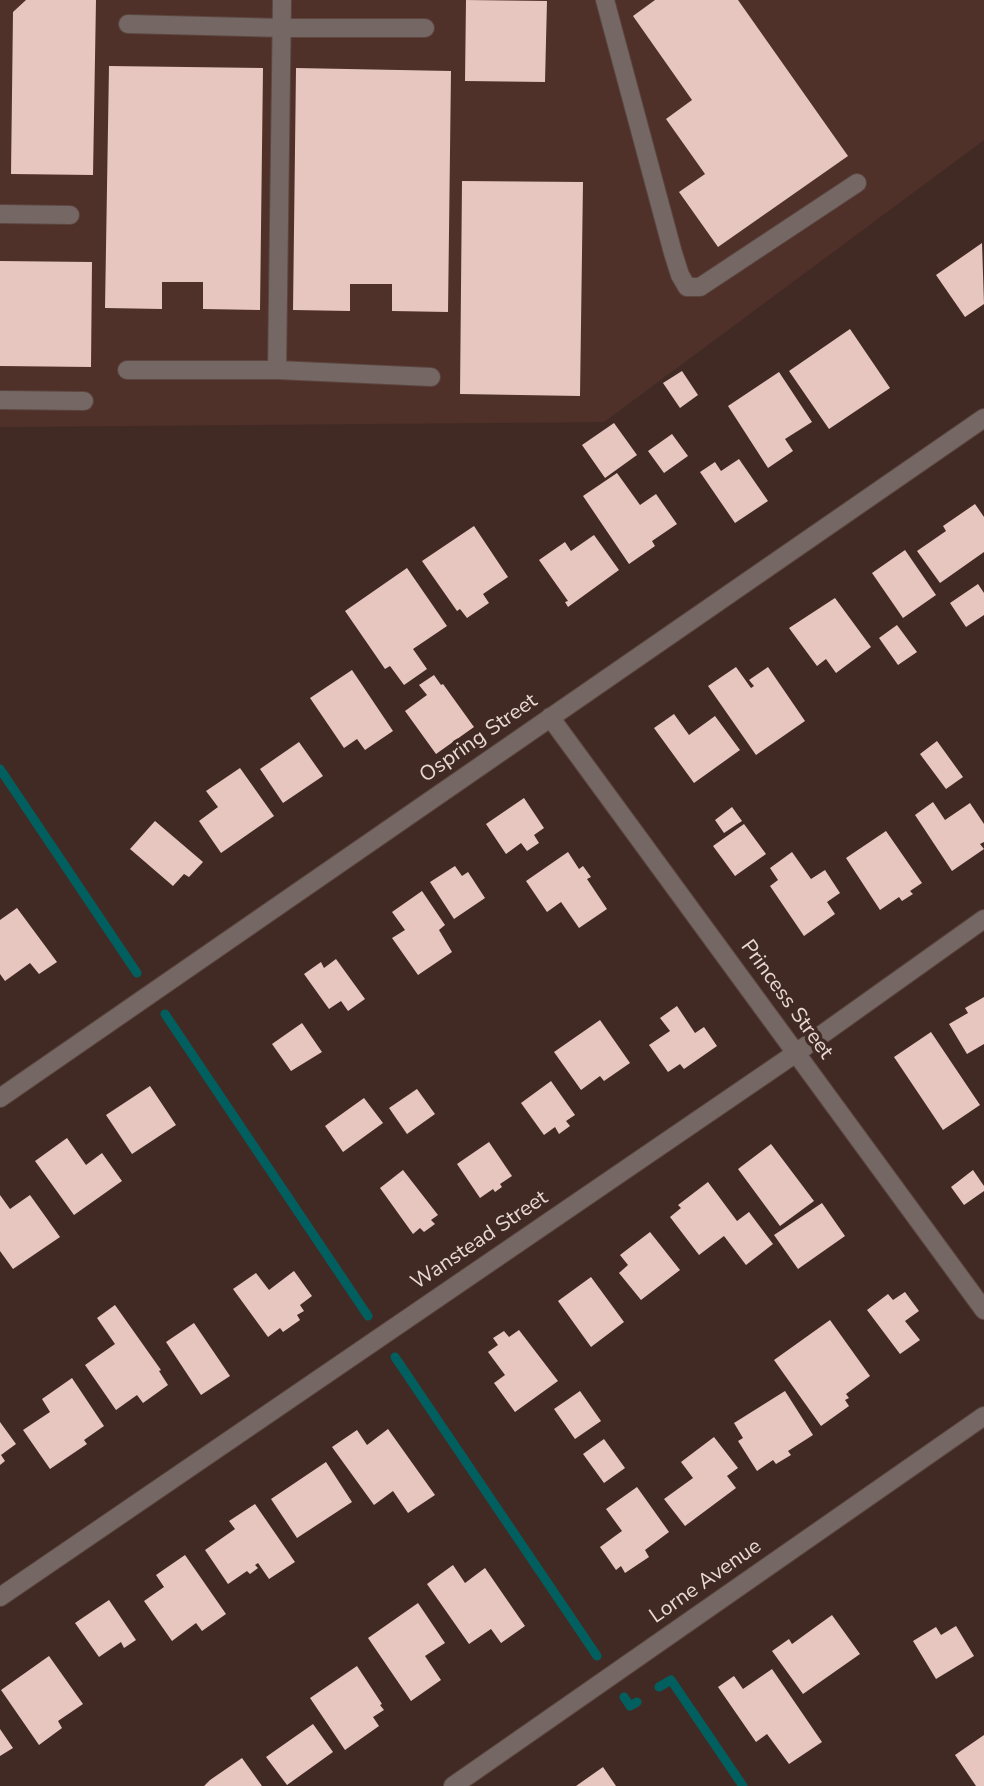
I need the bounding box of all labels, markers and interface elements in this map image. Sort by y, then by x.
street label: Ospring Street [415,689,543,789]
street label: Princess Street [734,936,838,1064]
street label: Wanstead Street [407,1186,553,1296]
street label: Lorne Avenue [645,1534,767,1630]

